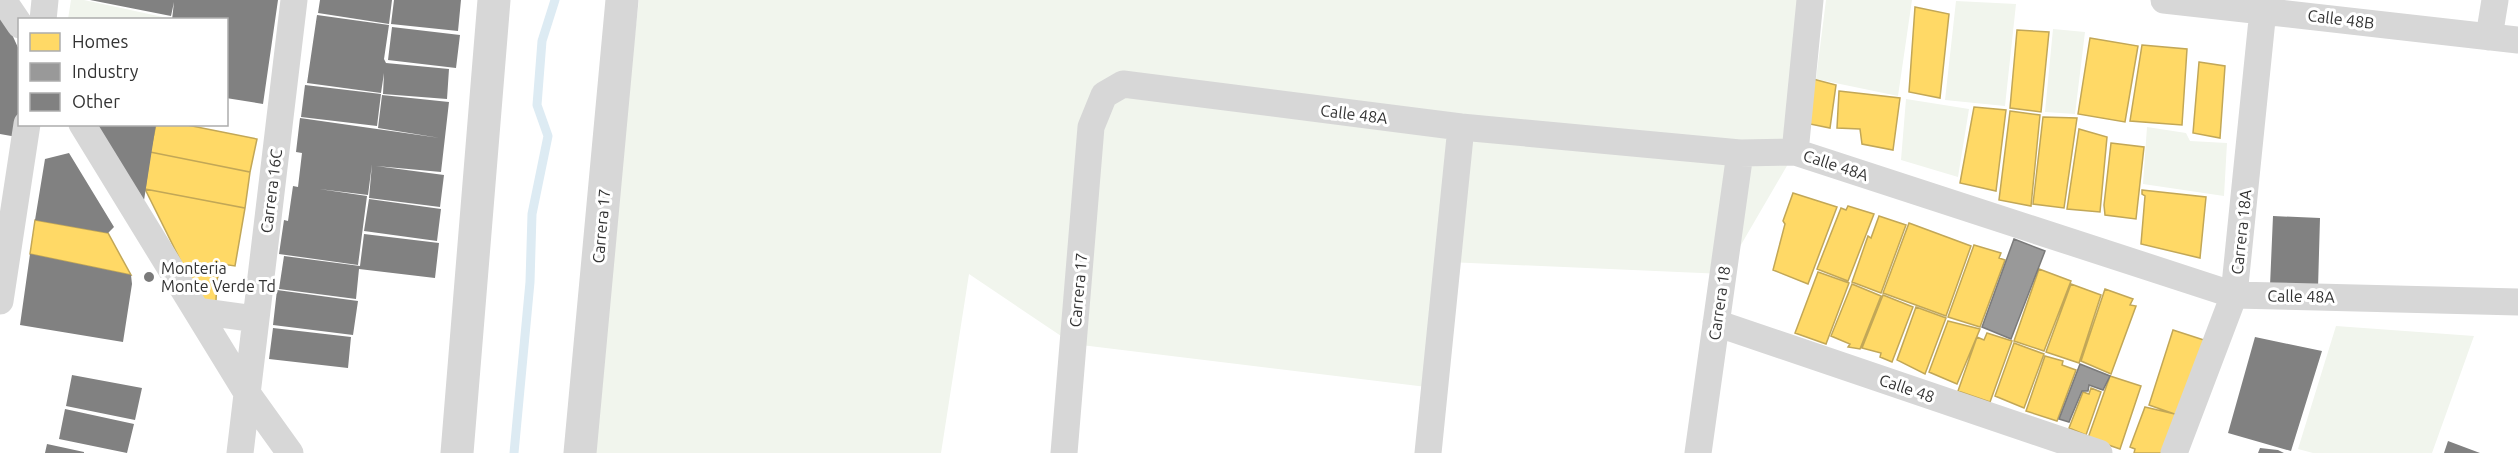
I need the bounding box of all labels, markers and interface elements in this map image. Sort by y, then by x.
street label: Calle 48B [2307,6,2375,32]
legend [18,18,228,126]
text: Homes [72,31,129,51]
text: Industry [72,61,139,81]
text: Other [72,91,120,111]
street label: Calle 48A [1319,101,1389,127]
street label: Calle 48A [1801,146,1871,184]
street label: Carrera 16C [257,148,285,234]
street label: Carrera 17 [589,188,613,264]
street label: Carrera 18A [2228,188,2254,275]
street label: Carrera 17 [1066,252,1090,328]
place label: Monteria Monte Verde Td [161,259,276,295]
street label: Carrera 18 [1705,265,1733,341]
marker: Monteria Monte Verde Td [142,270,156,284]
street label: Calle 48A [2267,286,2335,306]
street label: Calle 48 [1877,370,1937,406]

